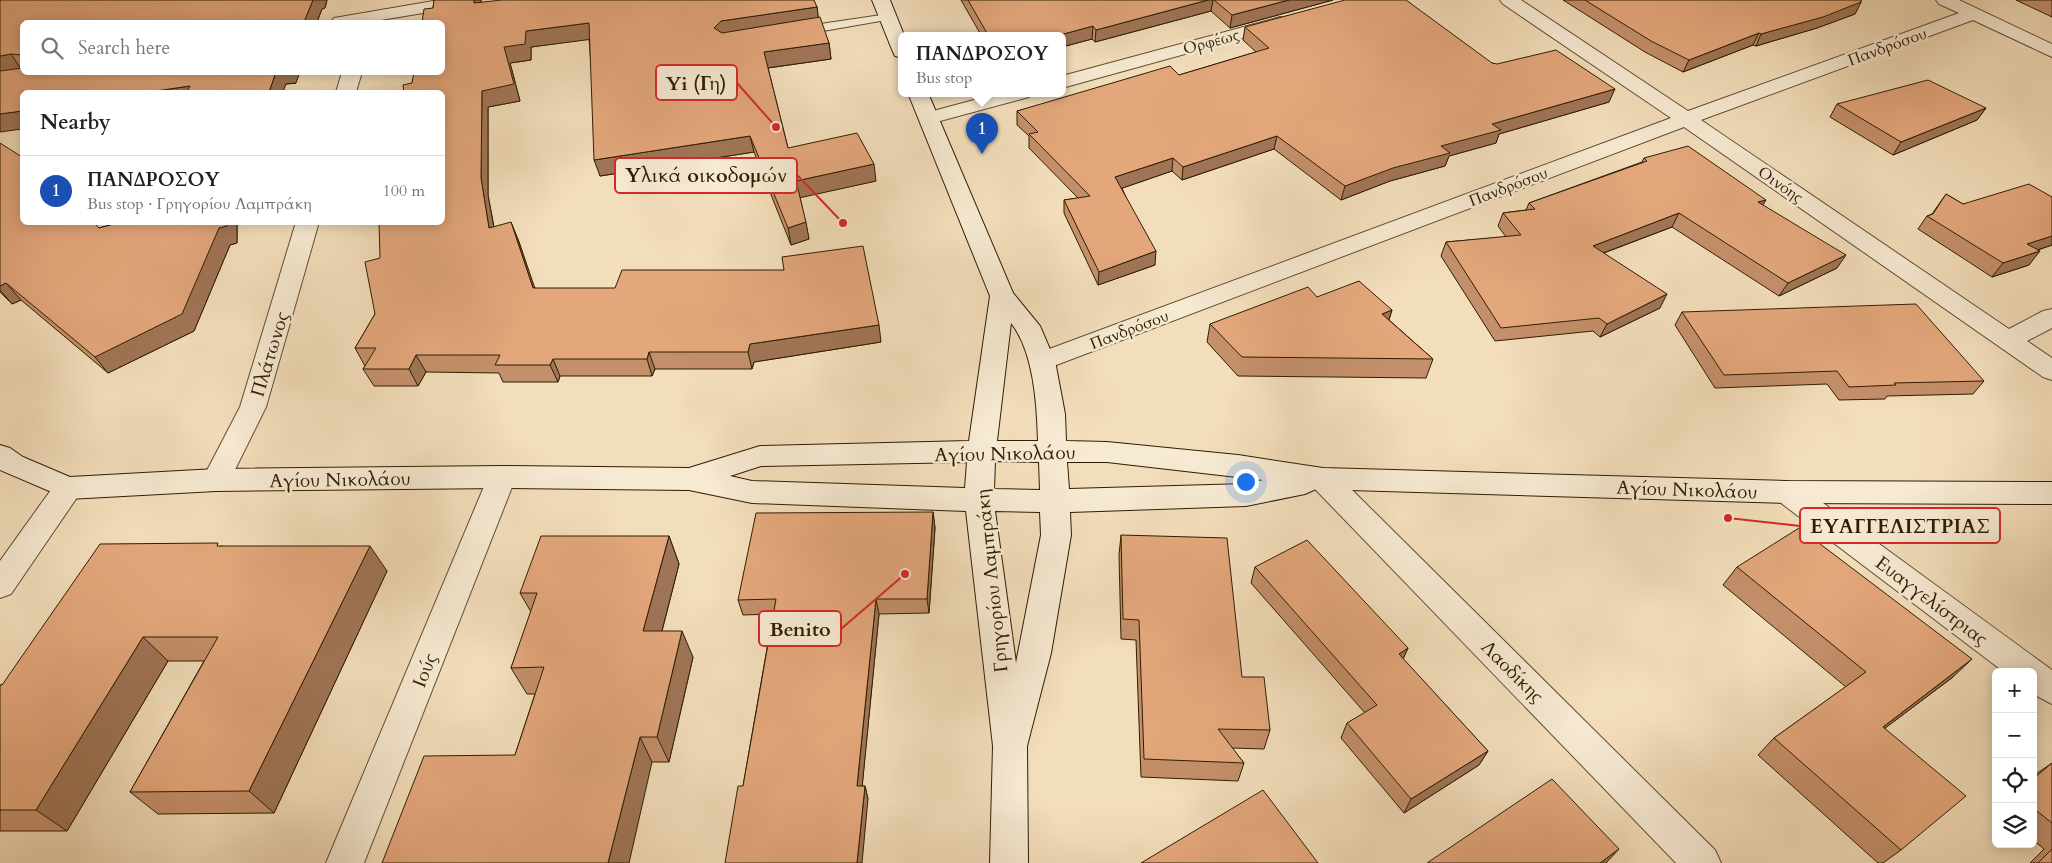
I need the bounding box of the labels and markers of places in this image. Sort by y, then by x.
callout: Yi (Γη) [656,65,737,100]
pin: 1 [966,113,998,154]
callout: Υλικά οικοδομών [615,158,797,193]
callout: ΕΥΑΓΓΕΛΙΣΤΡΙΑΣ [1800,508,2000,543]
callout: Benito [759,611,841,646]

